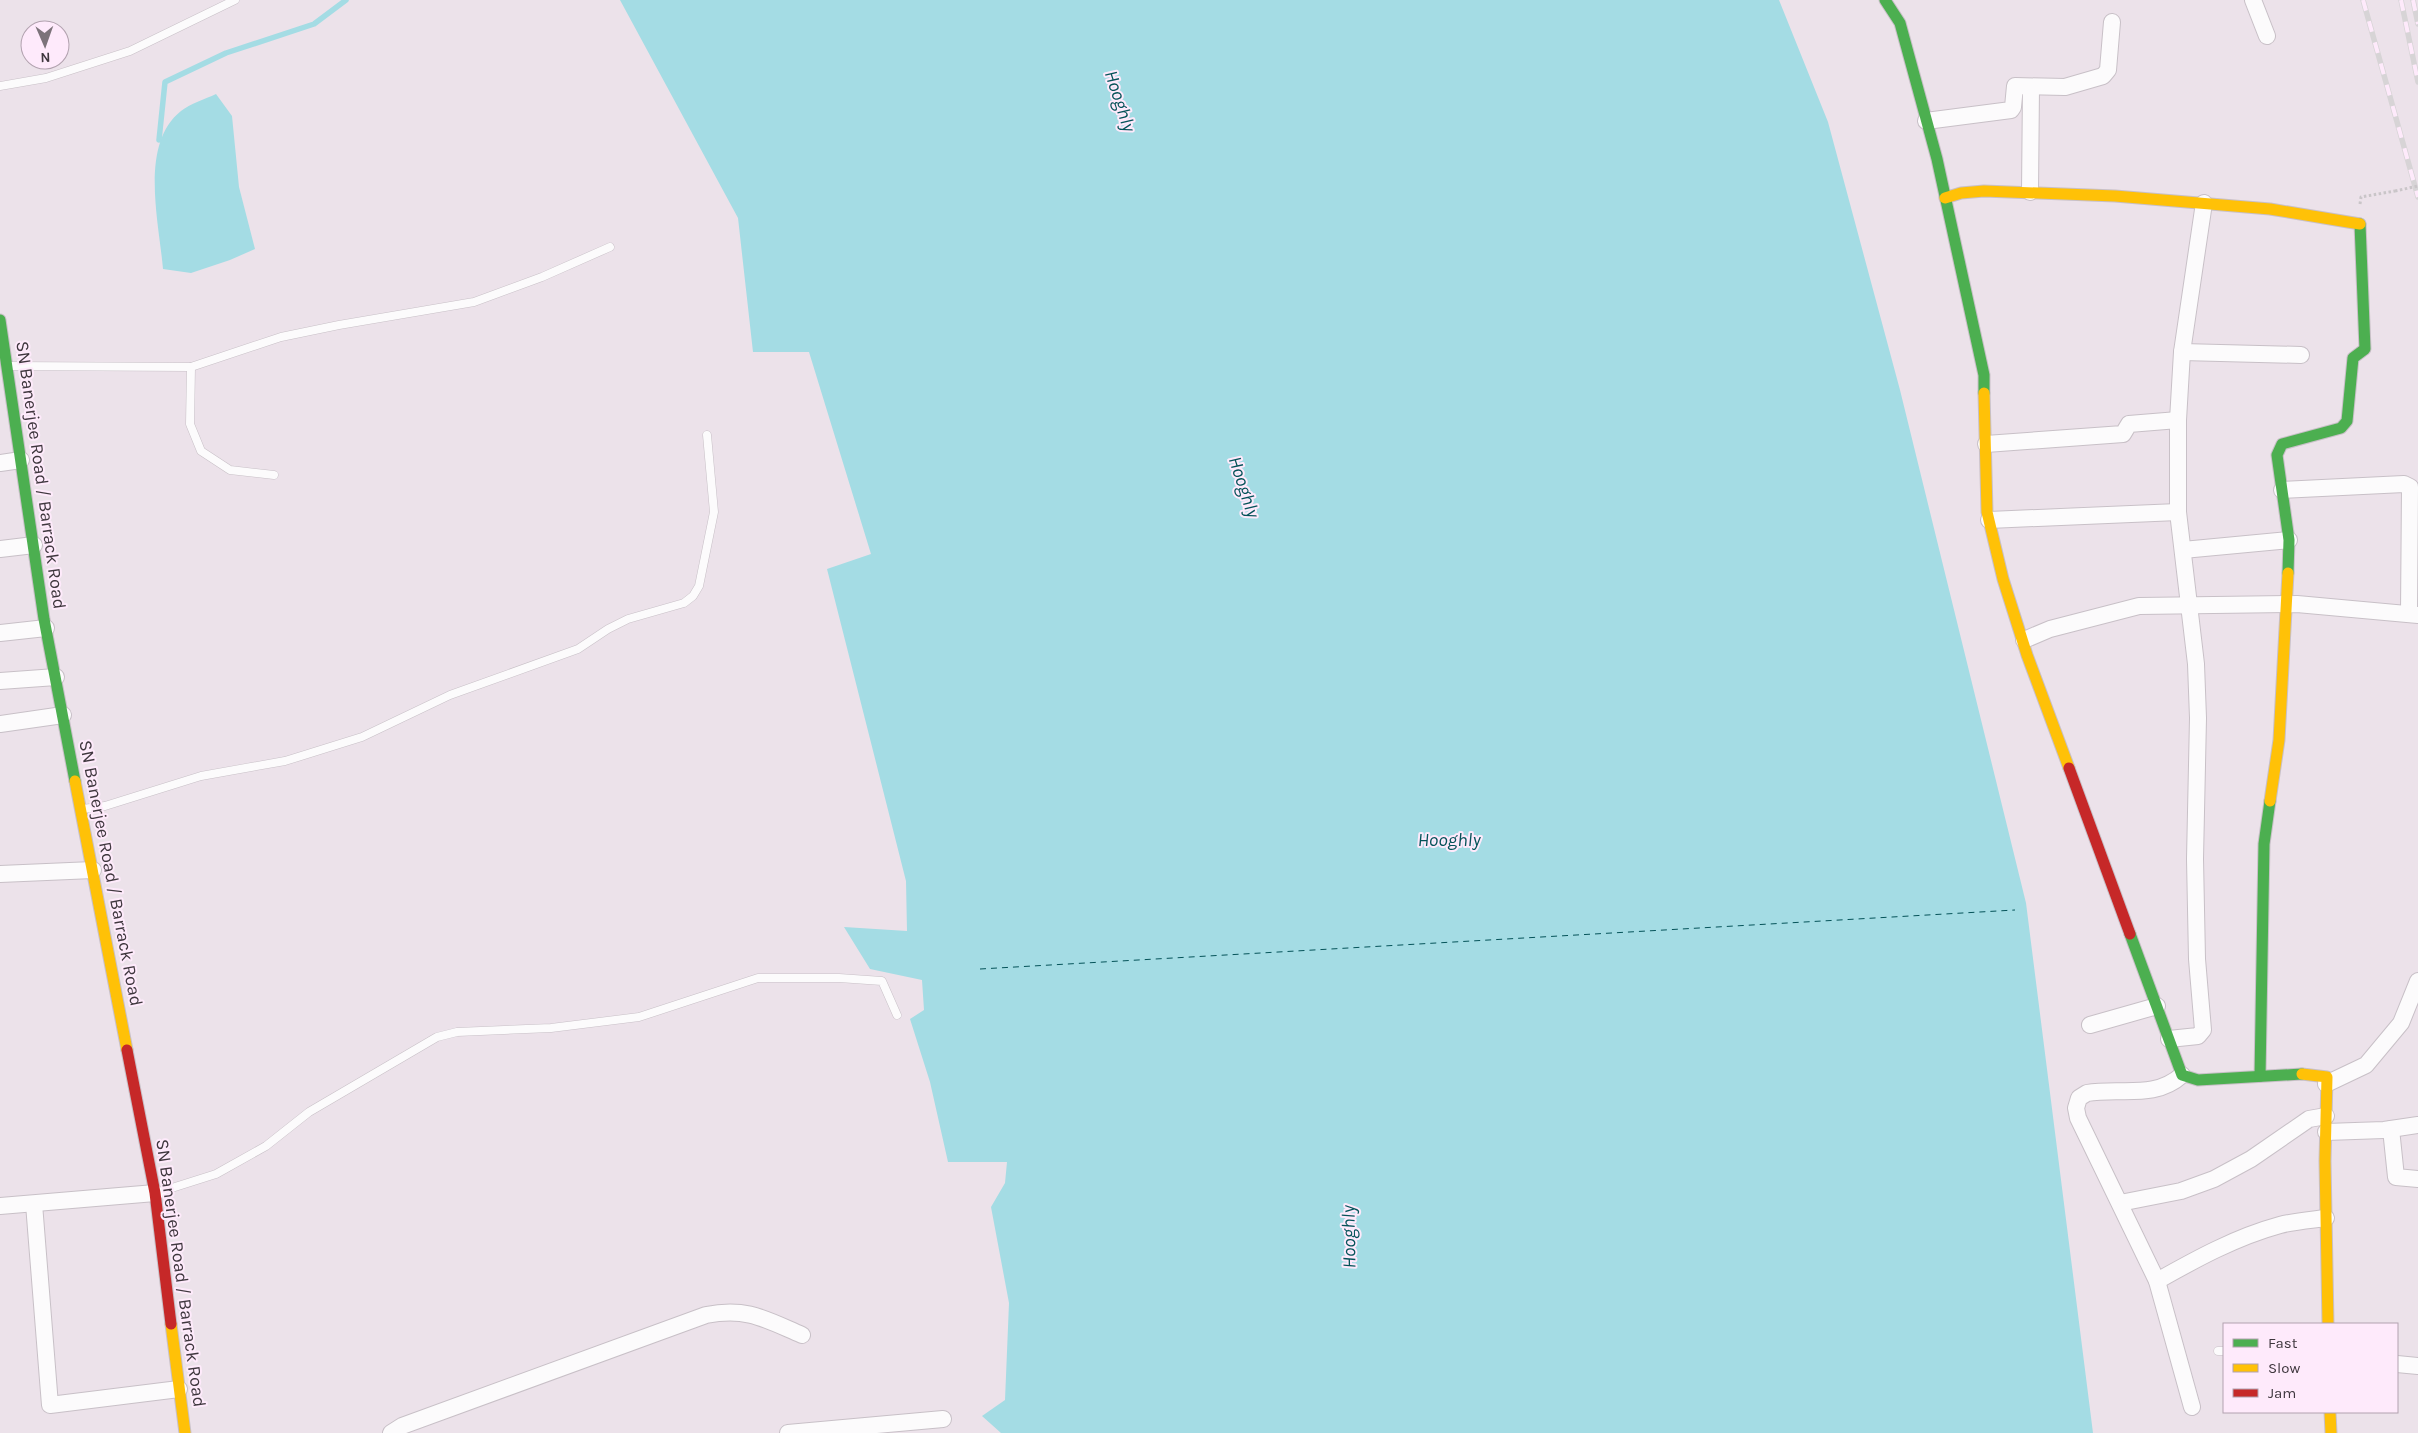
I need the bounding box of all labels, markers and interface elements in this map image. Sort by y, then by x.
north arrow [20,20,70,70]
text: N [40,49,51,66]
water label: Hooghly [1100,68,1140,135]
street label: SN Banerjee Road / Barrack Road [11,340,71,610]
water label: Hooghly [1224,454,1264,521]
street label: SN Banerjee Road / Barrack Road [74,738,148,1008]
water label: Hooghly [1417,829,1481,851]
street label: SN Banerjee Road / Barrack Road [151,1138,211,1408]
water label: Hooghly [1337,1205,1361,1269]
legend [2223,1323,2398,1413]
text: Fast [2268,1334,2298,1352]
text: Slow [2268,1359,2300,1377]
text: Jam [2268,1384,2296,1402]

